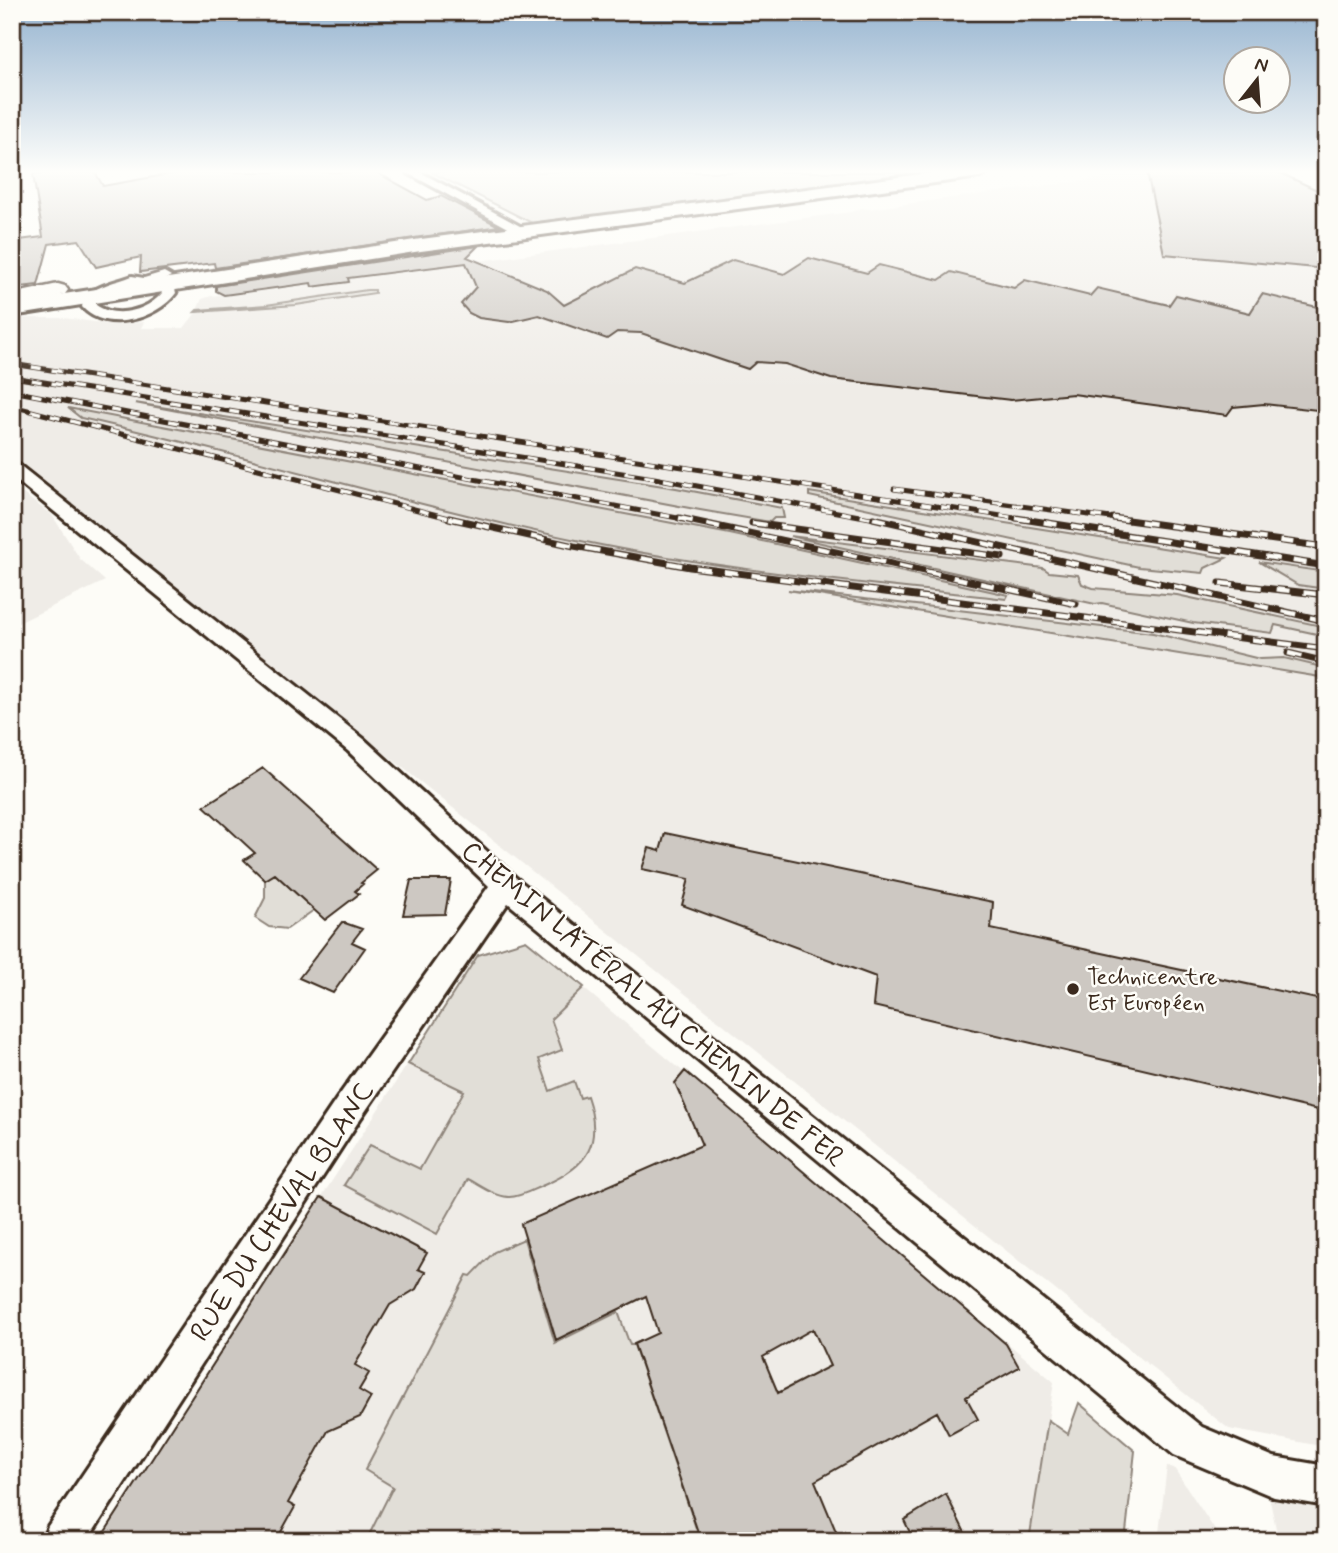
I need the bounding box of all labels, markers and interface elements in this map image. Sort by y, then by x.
north arrow [1222,46,1292,116]
text: N [1252,51,1271,79]
street label: CHEMIN LATÉRAL AU CHEMIN DE FER [453,832,853,1177]
place label: Technicentre Est Européen [1087,963,1218,1019]
marker: Technicentre Est Européen [1065,981,1081,997]
street label: RUE DU CHEVAL BLANC [183,1076,384,1349]

